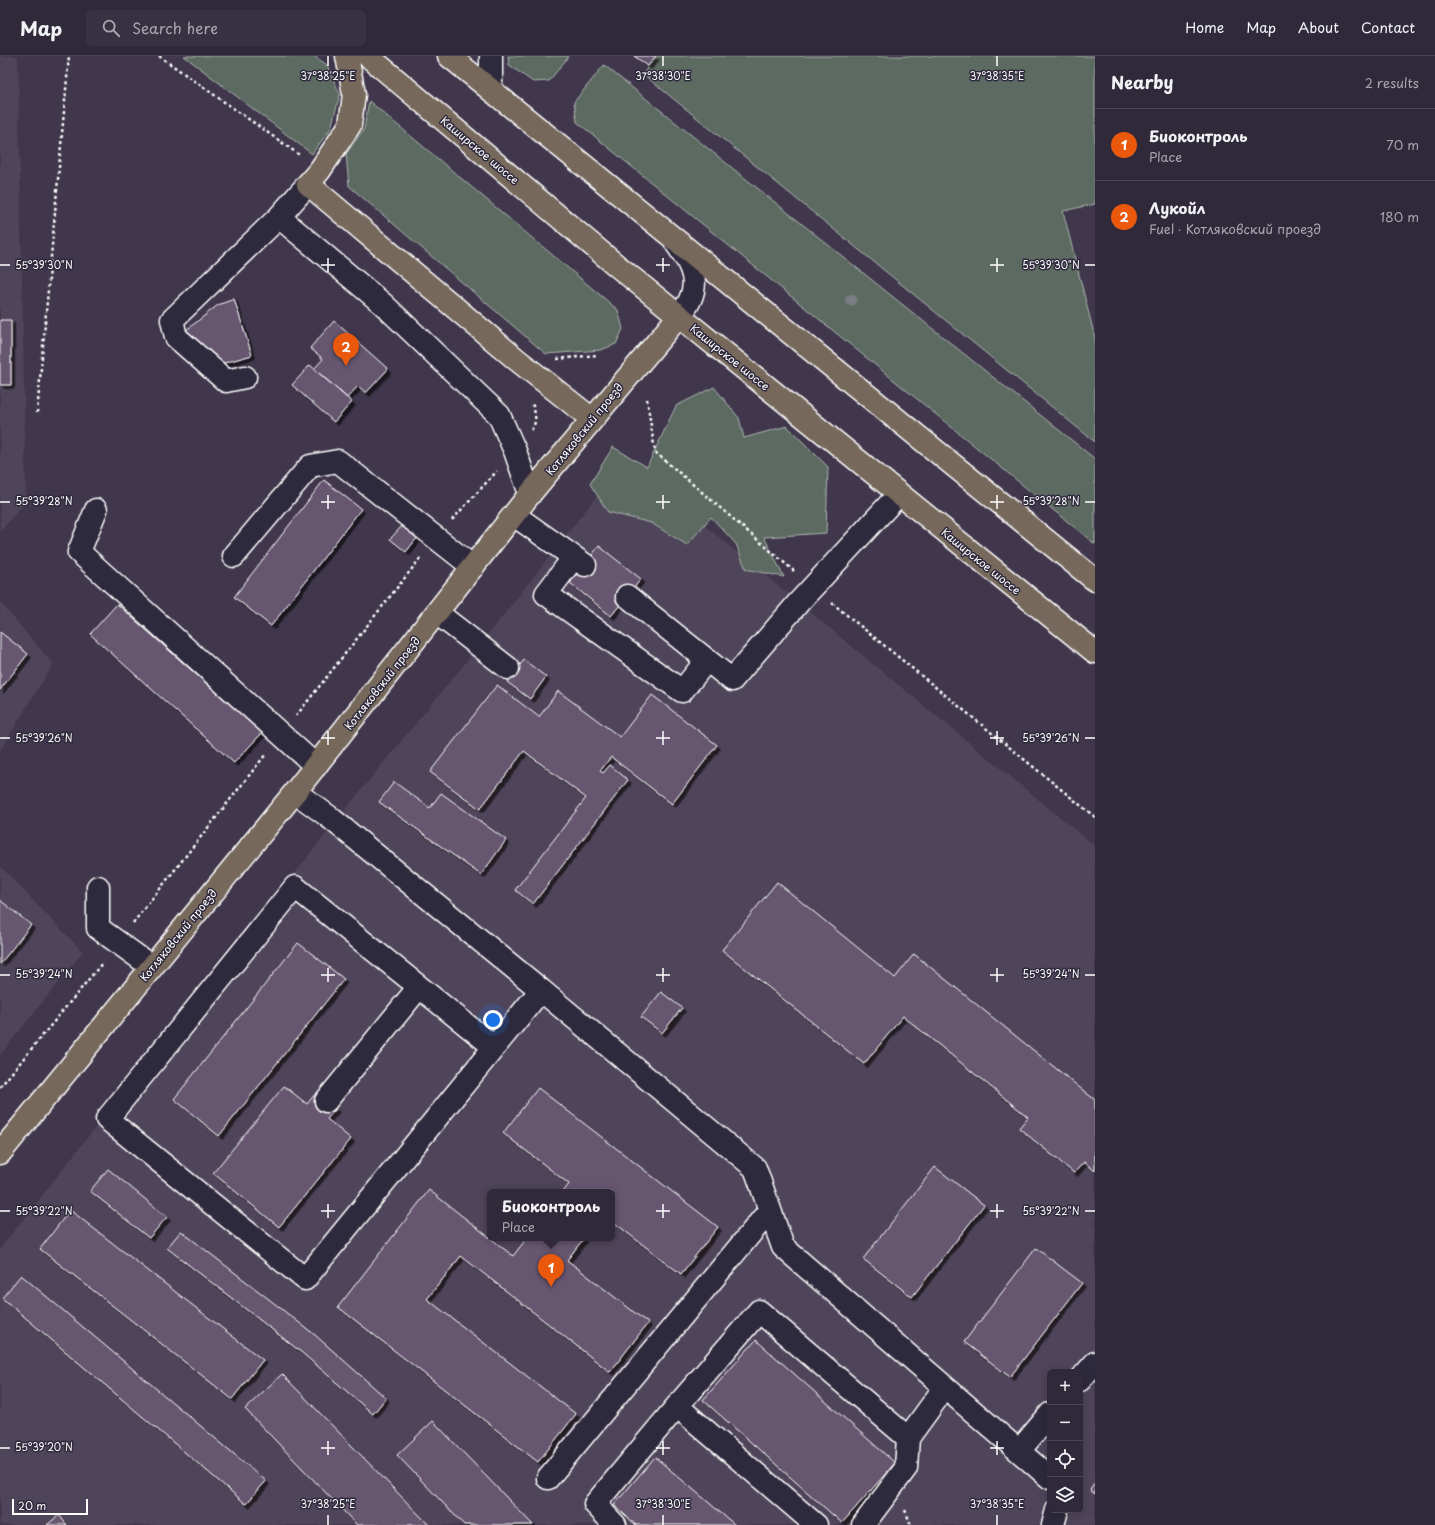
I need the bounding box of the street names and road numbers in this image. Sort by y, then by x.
street label: Каширское шоссе [437,112,523,188]
street label: Каширское шоссе [687,320,774,394]
street label: Котляковский проезд [541,379,627,479]
street label: Каширское шоссе [938,524,1025,598]
street label: Котляковский проезд [340,633,424,733]
street label: Котляковский проезд [135,885,221,985]

